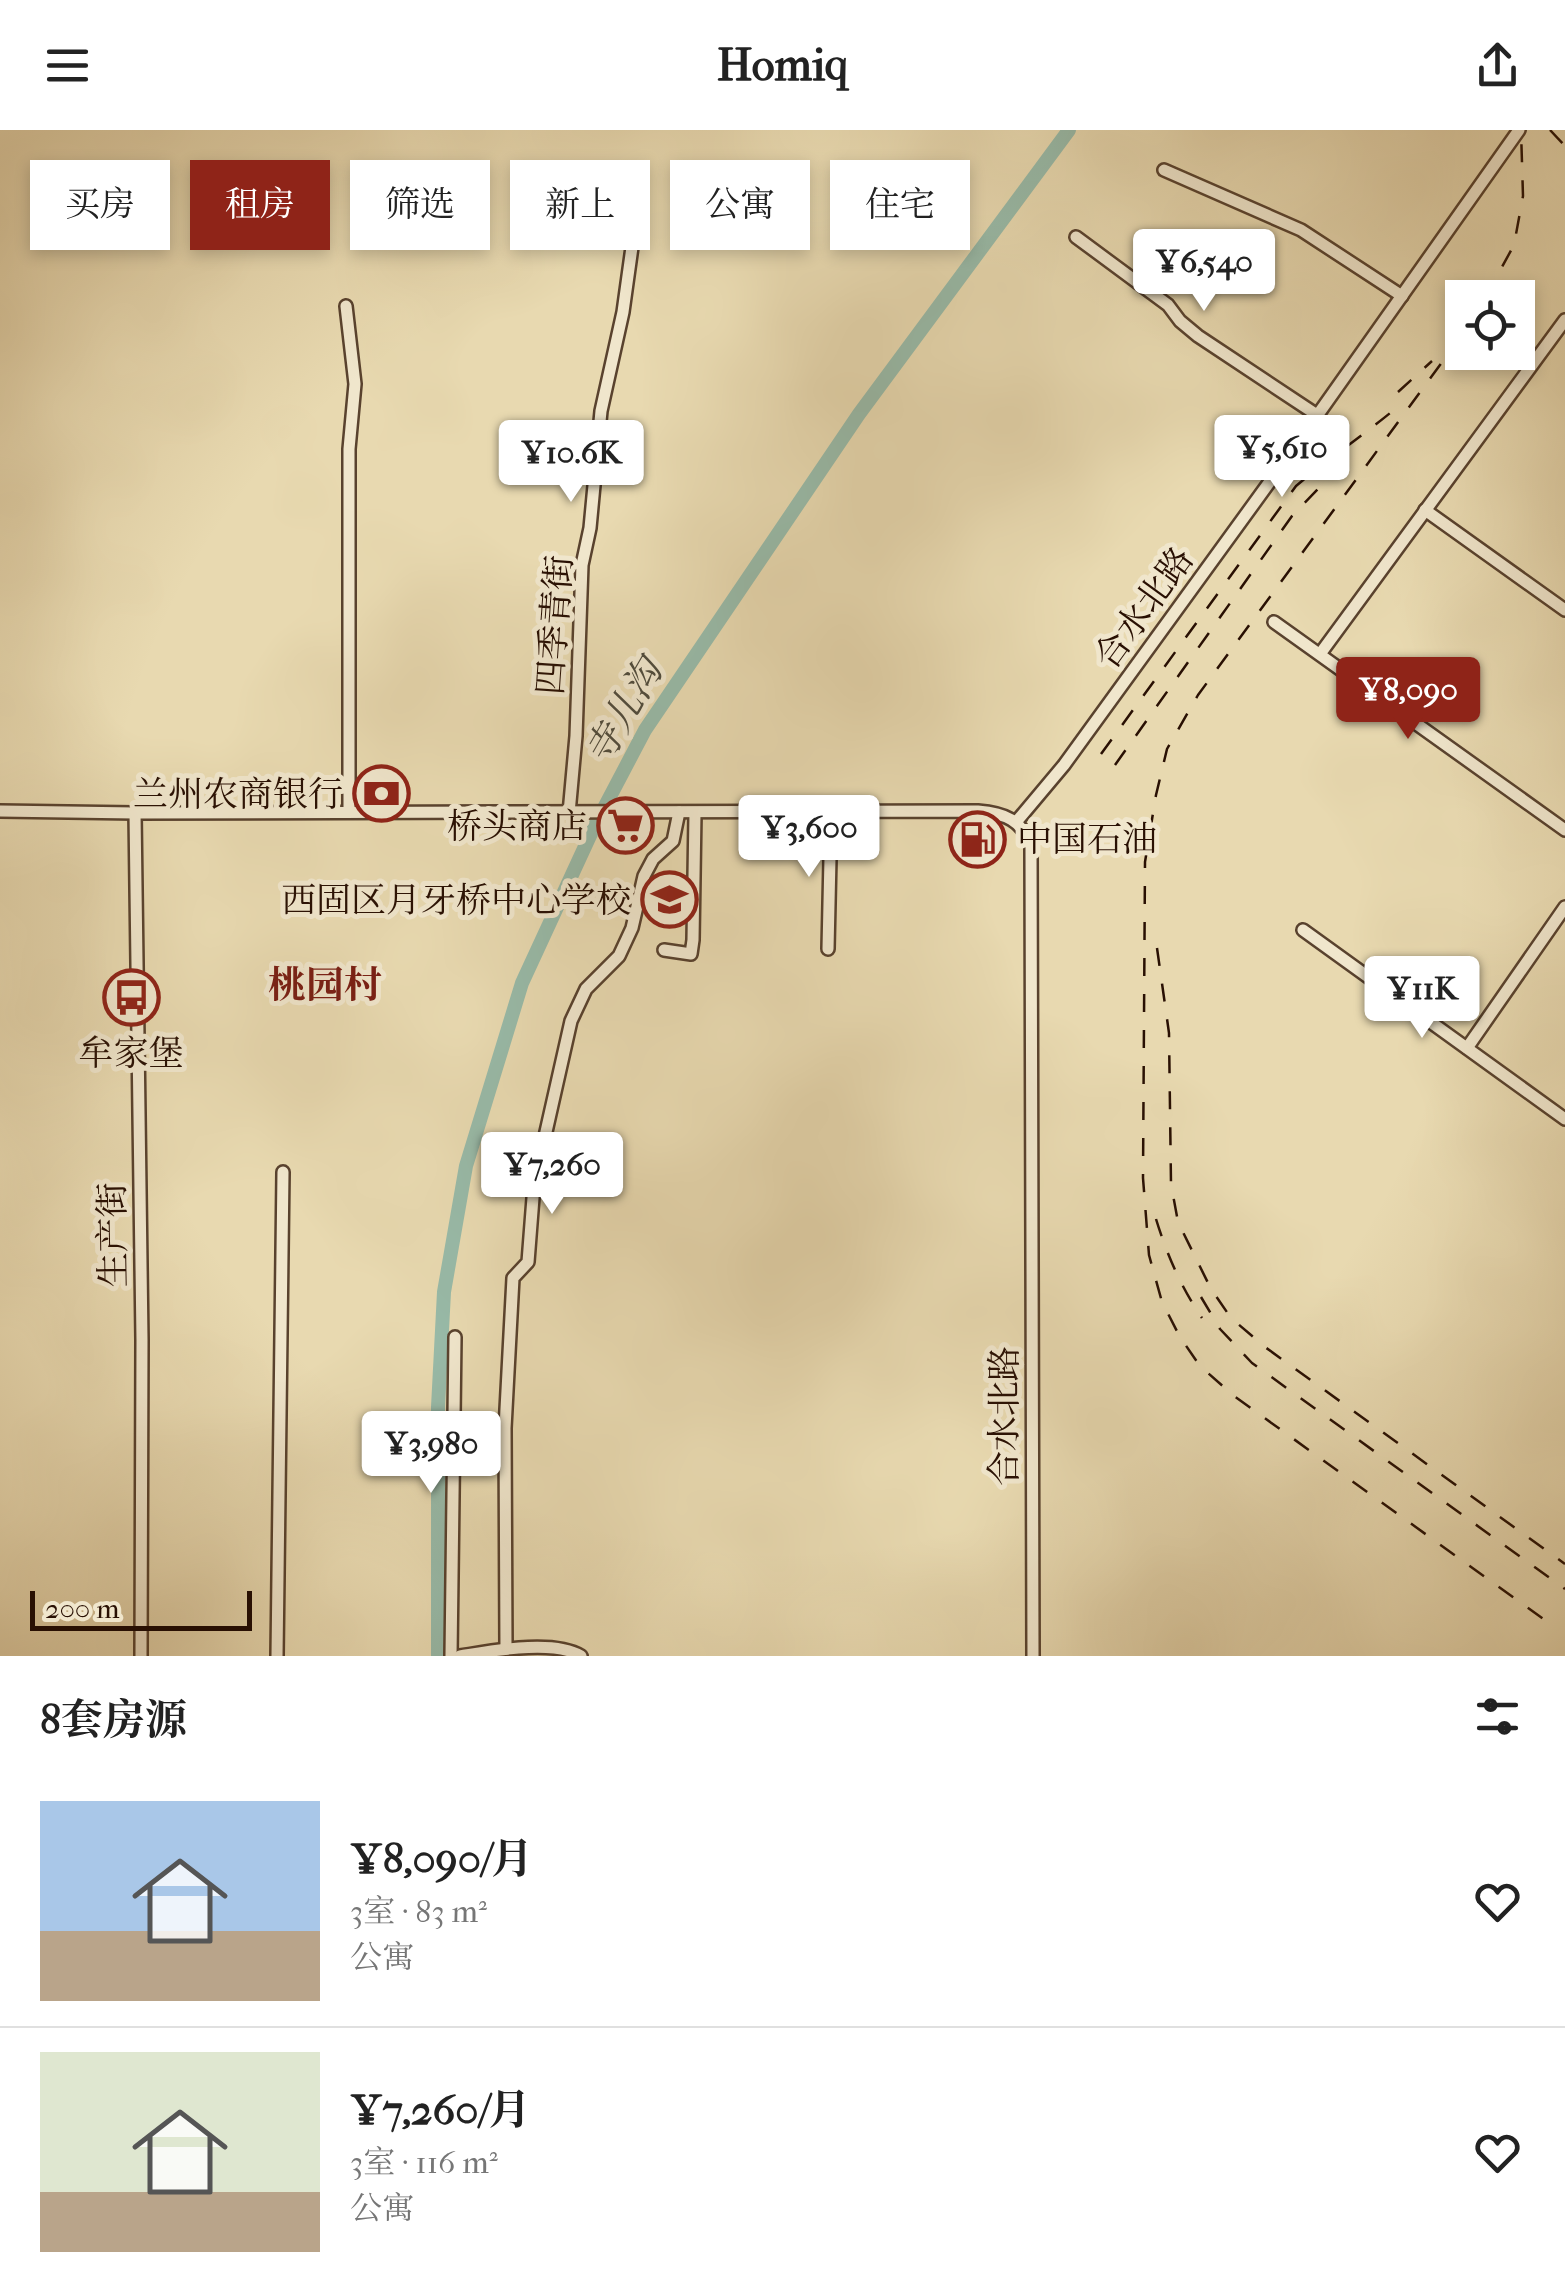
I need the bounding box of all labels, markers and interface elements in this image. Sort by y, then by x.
icon: menu [40,38,95,93]
icon: share [1470,38,1525,93]
text: Homiq [717,39,848,92]
chip: 买房 [30,160,170,250]
chip: 租房 [190,160,330,250]
chip: 筛选 [350,160,490,250]
chip: 新上 [510,160,650,250]
chip: 公寓 [670,160,810,250]
chip: 住宅 [830,160,970,250]
pin: ¥6,540 [1123,229,1285,314]
text: ¥6,540 [1155,243,1253,280]
map controls [1445,280,1535,370]
button: locate [1445,280,1535,370]
pin: ¥5,610 [1201,415,1363,500]
pin: ¥10.6K [490,420,652,505]
text: ¥5,610 [1236,429,1328,466]
text: ¥10.6K [521,434,621,471]
street label: 合水北路 [1086,539,1202,677]
street label: 四季青街 [530,554,580,696]
water label: 寺儿沟 [576,647,674,773]
pin: ¥8,090 [1327,657,1489,742]
text: ¥8,090 [1358,671,1458,708]
bank icon: 兰州农商银行 [352,764,412,824]
place label: 兰州农商银行 [133,774,343,815]
pin: ¥3,600 [728,795,890,880]
supermarket icon: 桥头商店 [596,796,656,856]
place label: 桥头商店 [447,806,587,847]
text: ¥3,600 [760,809,858,846]
fuel station icon: 中国石油 [948,809,1008,869]
place label: 中国石油 [1017,819,1157,860]
school or university icon: 西固区月牙桥中心学校 [640,870,700,930]
place label: 西固区月牙桥中心学校 [281,880,631,921]
pin: ¥11K [1363,956,1481,1041]
district label: 桃园村 [268,963,382,1008]
bus stop icon: 牟家堡 [101,967,161,1027]
text: ¥11K [1387,970,1457,1007]
place label: 牟家堡 [78,1033,184,1074]
pin: ¥7,260 [471,1132,633,1217]
text: ¥7,260 [503,1146,601,1183]
street label: 生产街 [92,1182,134,1288]
street label: 合水北路 [984,1346,1025,1486]
pin: ¥3,980 [350,1411,512,1496]
text: ¥3,980 [384,1425,478,1462]
scale bar [30,1586,252,1630]
text: 200 m [45,1592,120,1625]
icon: filters [1470,1689,1525,1744]
text: 8套房源 [40,1696,187,1745]
text: ¥8,090/月 [350,1835,533,1884]
icon: home [120,1841,240,1961]
icon: heart [1470,1874,1525,1929]
text: 3室 · 83 m² [350,1893,487,1930]
text: 公寓 [350,1939,414,1976]
text: ¥7,260/月 [350,2086,531,2135]
icon: home [120,2092,240,2212]
icon: heart [1470,2125,1525,2180]
text: 3室 · 116 m² [350,2144,498,2181]
text: 公寓 [350,2190,414,2227]

